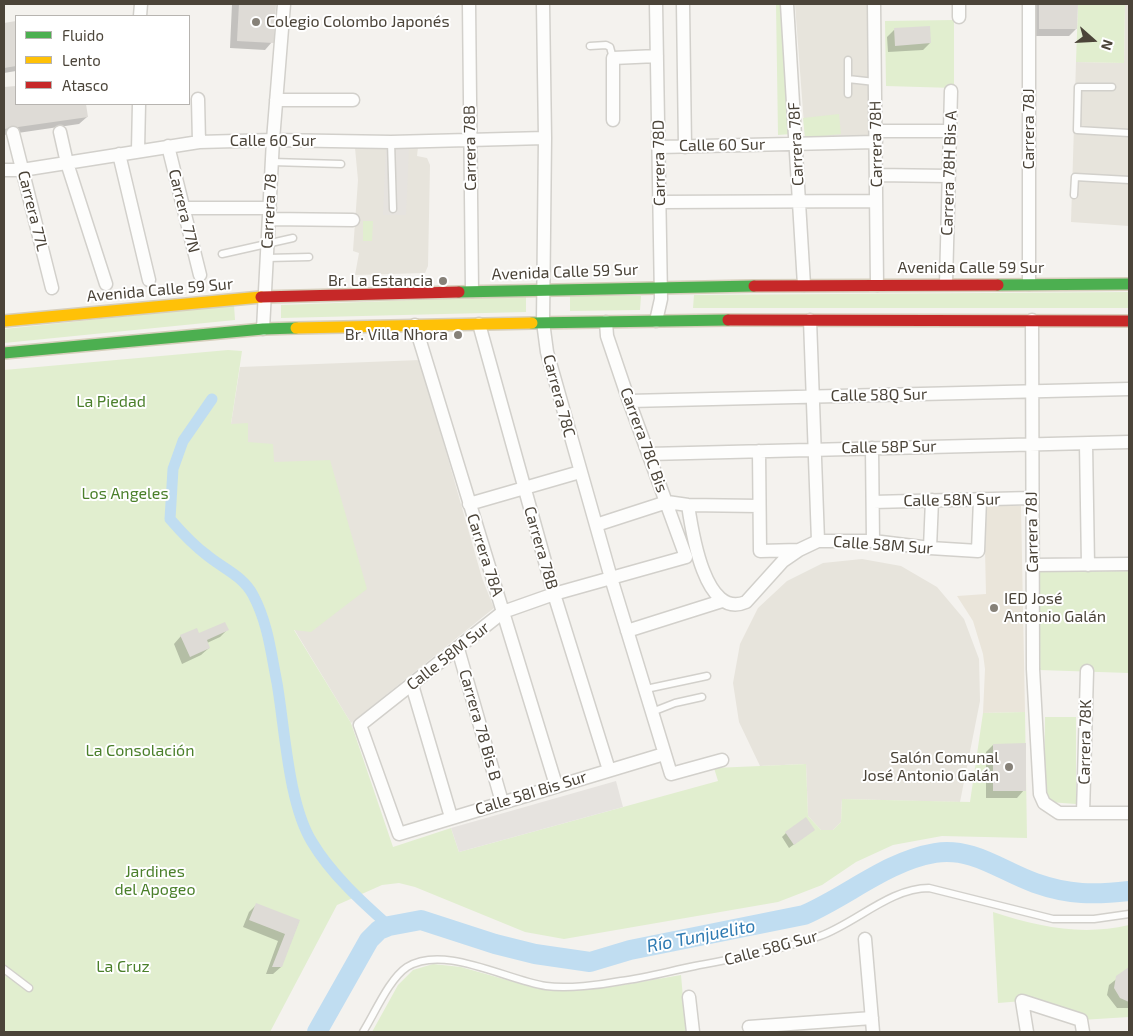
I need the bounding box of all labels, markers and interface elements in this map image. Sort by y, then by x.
place label: Colegio Colombo Japonés [266,12,450,32]
legend [15,15,190,105]
north arrow [1068,15,1118,65]
marker: Colegio Colombo Japonés [250,16,262,28]
text: Fluido [62,26,104,44]
text: N [1098,37,1117,53]
text: Lento [62,51,101,69]
text: Atasco [62,76,108,94]
street label: Carrera 78J [1019,88,1039,170]
street label: Carrera 78F [784,101,808,187]
street label: Carrera 78H [866,101,886,187]
street label: Carrera 78B [460,105,480,191]
street label: Carrera 78H Bis A [937,110,961,236]
street label: Carrera 78D [649,120,669,206]
street label: Calle 60 Sur [230,131,316,151]
street label: Calle 60 Sur [679,135,765,155]
street label: Carrera 77N [164,167,204,255]
street label: Carrera 77L [14,169,52,253]
street label: Carrera 78 [257,173,281,249]
street label: Avenida Calle 59 Sur [898,258,1044,278]
street label: Avenida Calle 59 Sur [491,260,639,284]
place label: Br. La Estancia [328,271,433,291]
street label: Avenida Calle 59 Sur [86,274,234,306]
marker: Br. La Estancia [437,275,449,287]
place label: Br. Villa Nhora [345,325,448,345]
marker: Br. Villa Nhora [452,329,464,341]
street label: Carrera 78C [539,353,579,439]
street label: Carrera 78C Bis [616,385,672,495]
street label: Calle 58Q Sur [831,385,927,405]
park label: La Piedad [76,392,146,412]
street label: Calle 58P Sur [841,437,937,457]
park label: Los Angeles [81,484,169,504]
street label: Calle 58N Sur [903,490,1001,510]
street label: Carrera 78J [1022,491,1042,573]
street label: Carrera 78B [520,504,562,592]
street label: Carrera 78A [463,511,507,599]
street label: Calle 58M Sur [832,532,934,558]
place label: IED José Antonio Galán [1004,589,1106,627]
marker: IED José Antonio Galán [988,602,1000,614]
street label: Calle 58M Sur [403,618,493,694]
street label: Carrera 78 Bis B [455,667,505,783]
street label: Carrera 78K [1075,699,1095,785]
park label: La Consolación [85,741,195,761]
place label: Salón Comunal José Antonio Galán [862,748,999,786]
marker: Salón Comunal José Antonio Galán [1003,761,1015,773]
street label: Calle 58I Bis Sur [473,767,589,819]
park label: Jardines del Apogeo [115,862,195,900]
water label: Río Tunjuelito [645,915,757,957]
street label: Calle 58G Sur [722,926,820,970]
park label: La Cruz [96,957,150,977]

